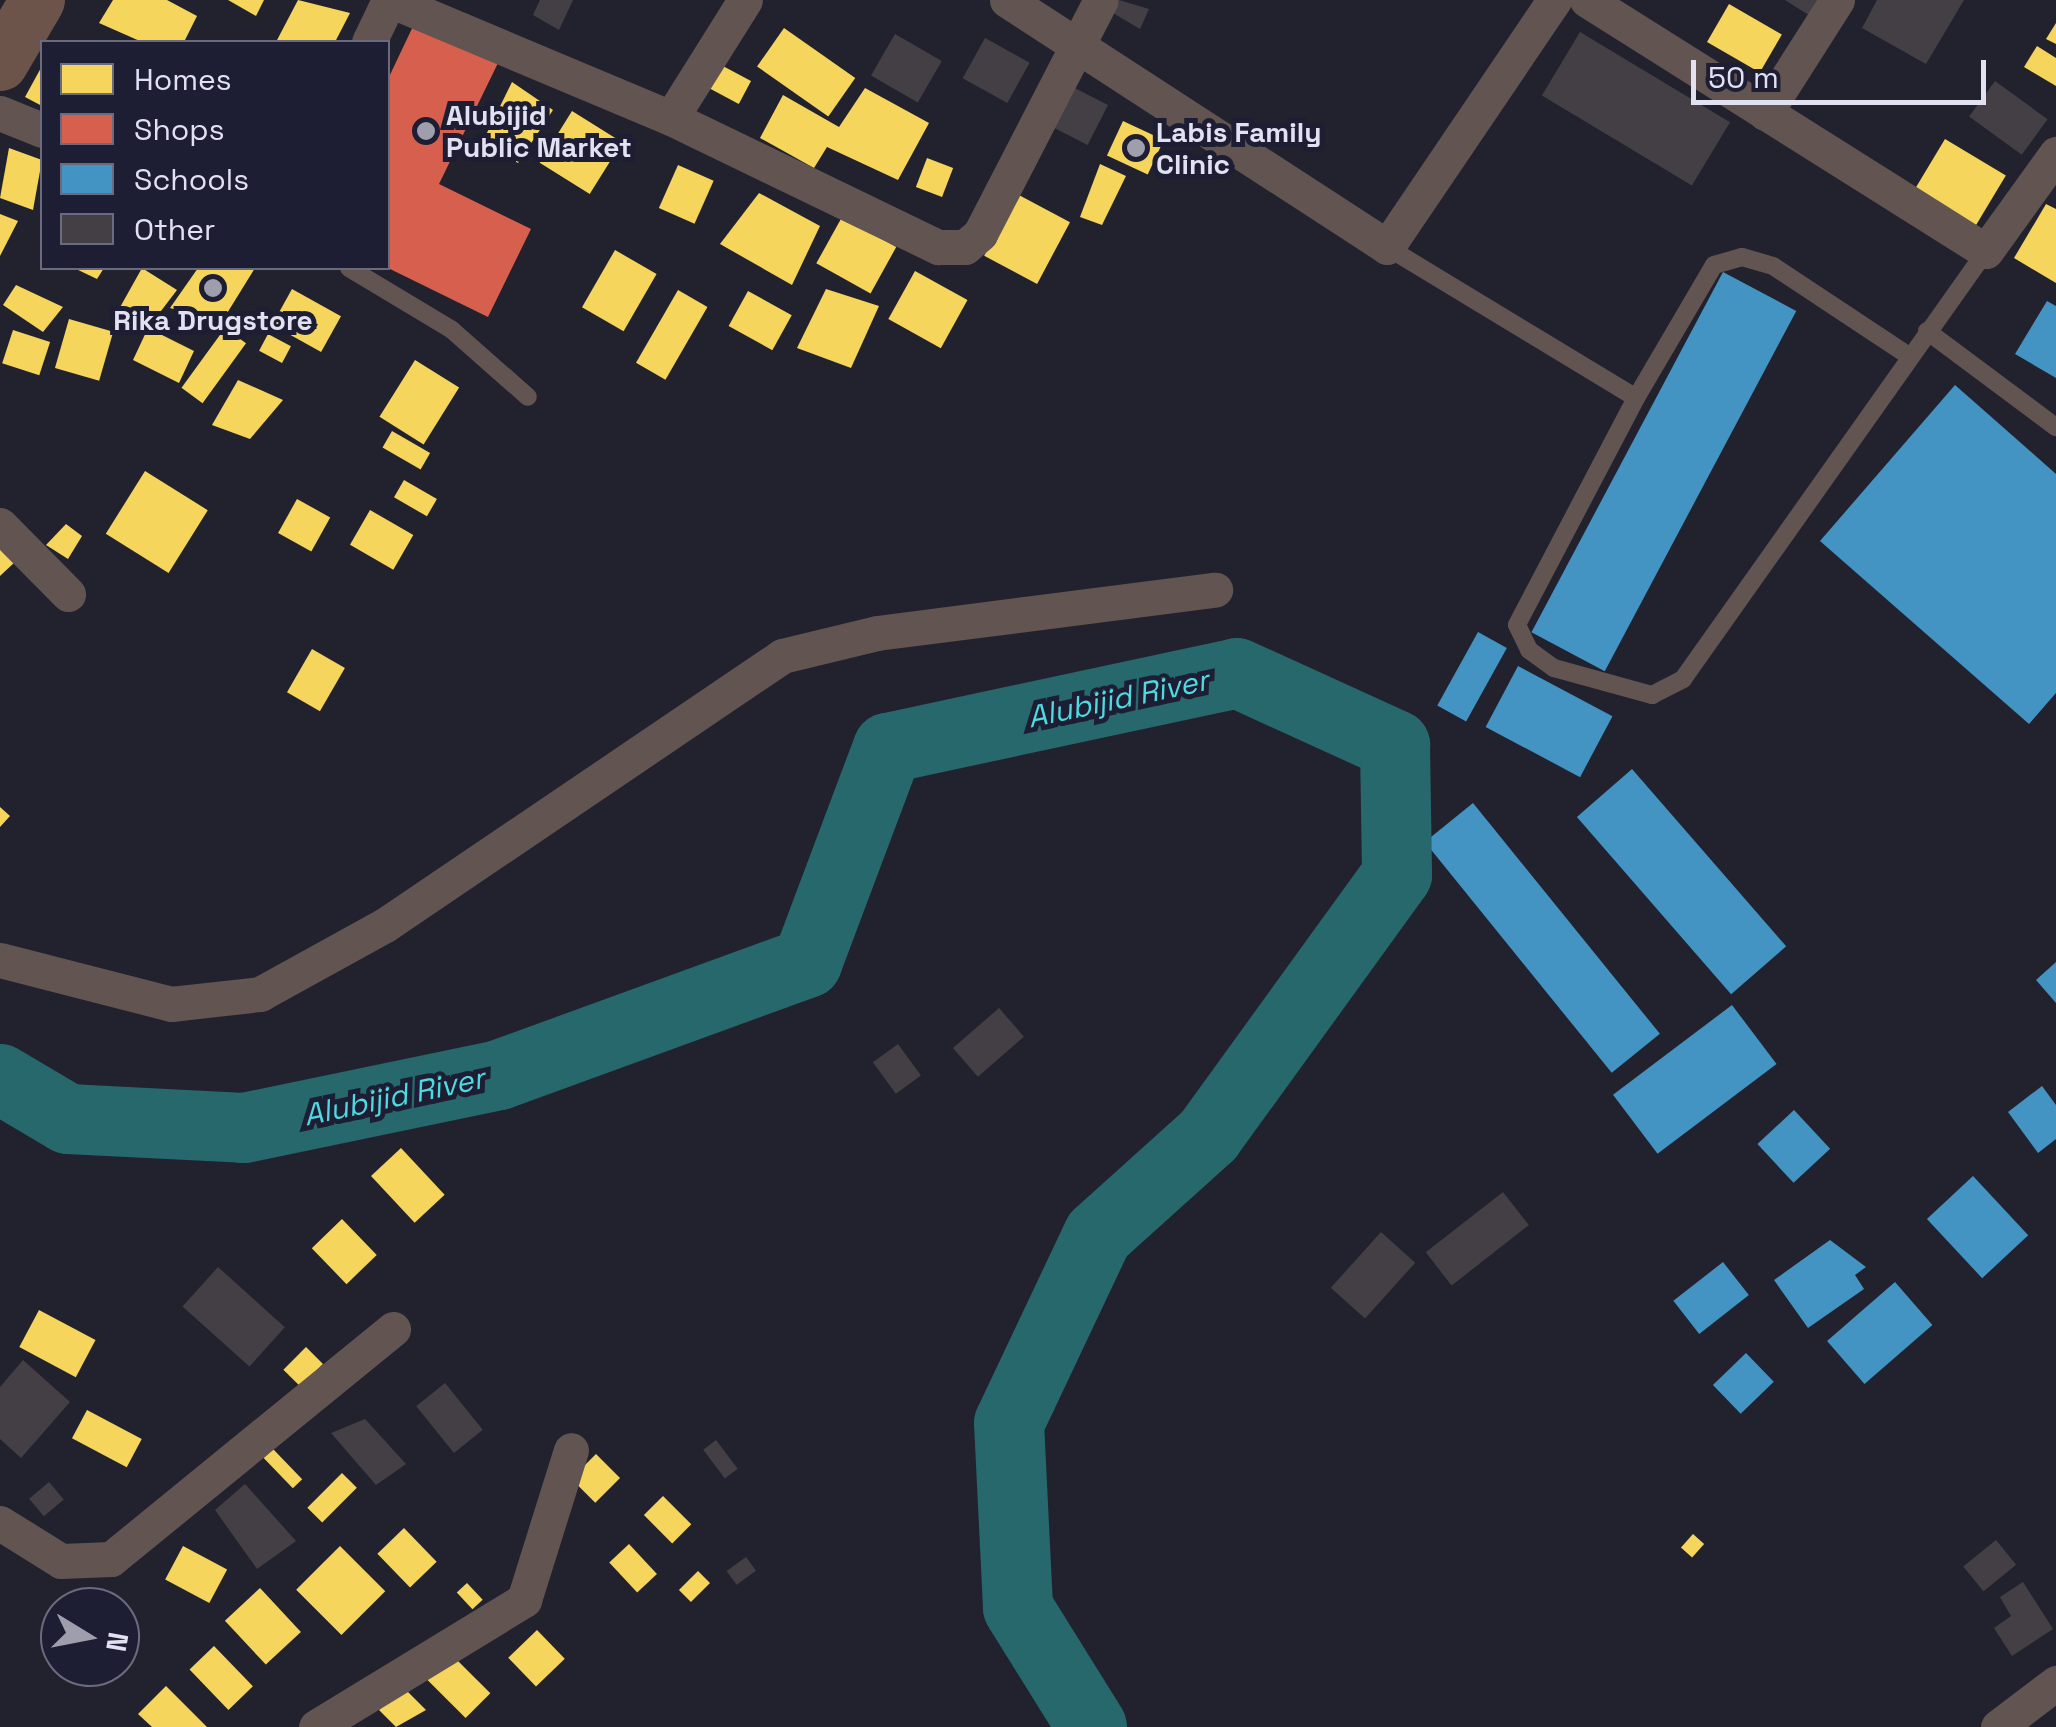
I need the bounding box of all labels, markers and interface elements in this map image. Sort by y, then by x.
legend [40,40,390,270]
scale bar [1696,40,1991,102]
text: 50 m [1708,58,1779,97]
text: Homes [134,60,232,99]
place label: Alubijid Public Market [446,98,632,164]
text: Shops [134,110,224,149]
place label: Labis Family Clinic [1156,115,1321,181]
marker: Alubijid Public Market [415,120,437,142]
marker: Labis Family Clinic [1125,137,1147,159]
text: Schools [134,160,249,199]
text: Other [134,210,215,249]
marker: Rika Drugstore [202,277,224,299]
place label: Rika Drugstore [113,303,313,337]
water label: Alubijid River [1024,662,1212,736]
water label: Alubijid River [300,1060,488,1134]
north arrow [40,1587,140,1687]
text: N [98,1629,137,1654]

